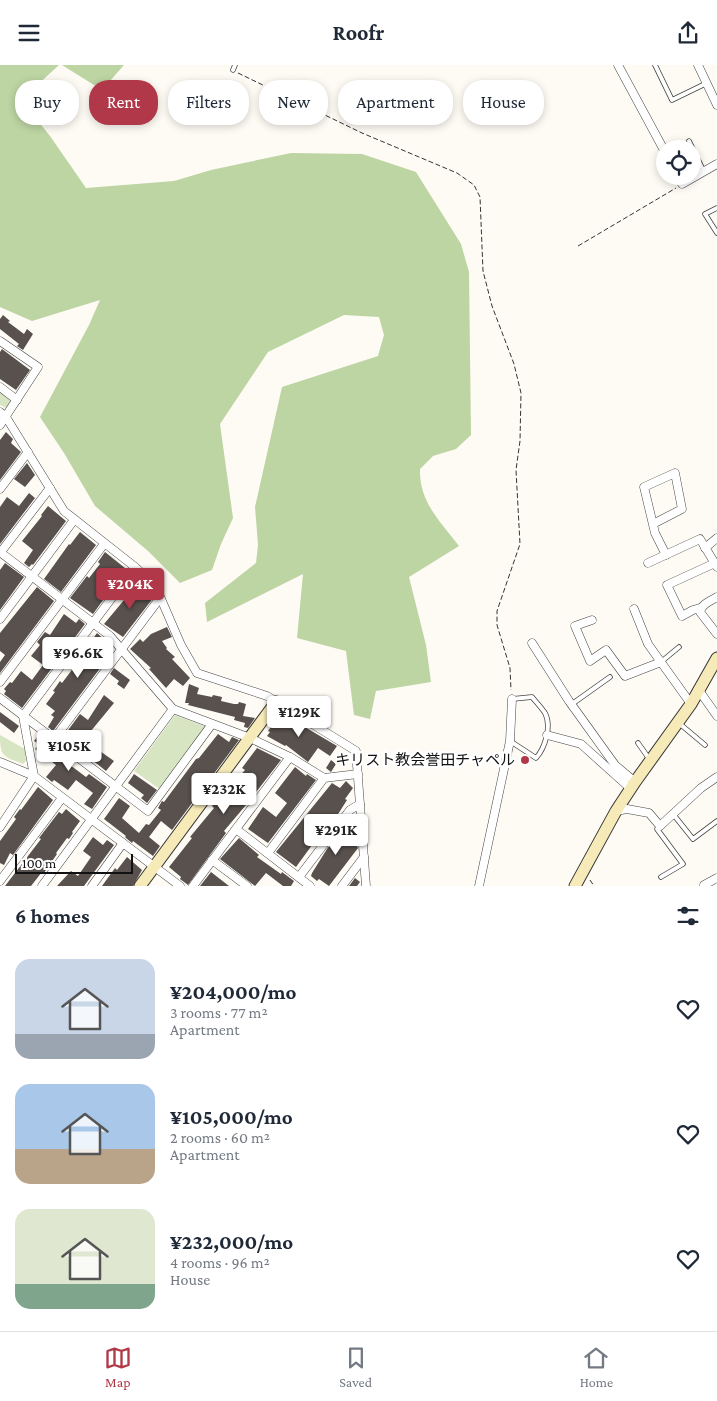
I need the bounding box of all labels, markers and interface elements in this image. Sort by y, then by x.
icon: menu [15,19,43,47]
icon: share [674,19,702,47]
text: Roofr [333,20,384,45]
chip: Buy [15,80,79,125]
chip: Rent [89,80,158,125]
chip: Filters [168,80,249,125]
chip: New [259,80,328,125]
chip: Apartment [338,80,453,125]
chip: House [463,80,544,125]
map controls [656,140,701,185]
button: locate [656,140,701,185]
pin: ¥204K [95,567,165,610]
text: ¥204K [107,575,153,592]
pin: ¥96.6K [37,637,119,679]
text: ¥96.6K [53,644,103,661]
pin: ¥129K [264,695,334,738]
text: ¥129K [278,703,320,720]
pin: ¥105K [34,729,104,772]
text: ¥105K [48,737,90,754]
place label: キリスト教会誉田チャペル [335,752,515,768]
marker: キリスト教会誉田チャペル [519,754,531,766]
pin: ¥232K [189,773,259,815]
text: ¥232K [202,780,246,797]
pin: ¥291K [301,813,371,856]
text: ¥291K [315,821,357,838]
scale bar [15,851,132,874]
text: 100 m [22,855,56,871]
icon: filters [674,902,702,930]
text: 6 homes [15,904,90,928]
icon: home [55,979,115,1039]
text: ¥204,000/mo [170,980,297,1004]
icon: heart [674,995,702,1023]
text: 3 rooms · 77 m² [170,1004,268,1021]
text: Apartment [170,1021,240,1038]
icon: home [55,1104,115,1164]
text: ¥105,000/mo [170,1105,293,1129]
icon: heart [674,1120,702,1148]
text: 2 rooms · 60 m² [170,1129,270,1146]
text: Apartment [170,1146,240,1163]
icon: home [55,1229,115,1289]
text: ¥232,000/mo [170,1230,293,1254]
icon: heart [674,1245,702,1273]
text: 4 rooms · 96 m² [170,1254,270,1271]
text: House [170,1271,210,1288]
tab: Map [104,1344,132,1390]
tab: Saved [339,1344,372,1390]
tab: Home [580,1344,613,1390]

